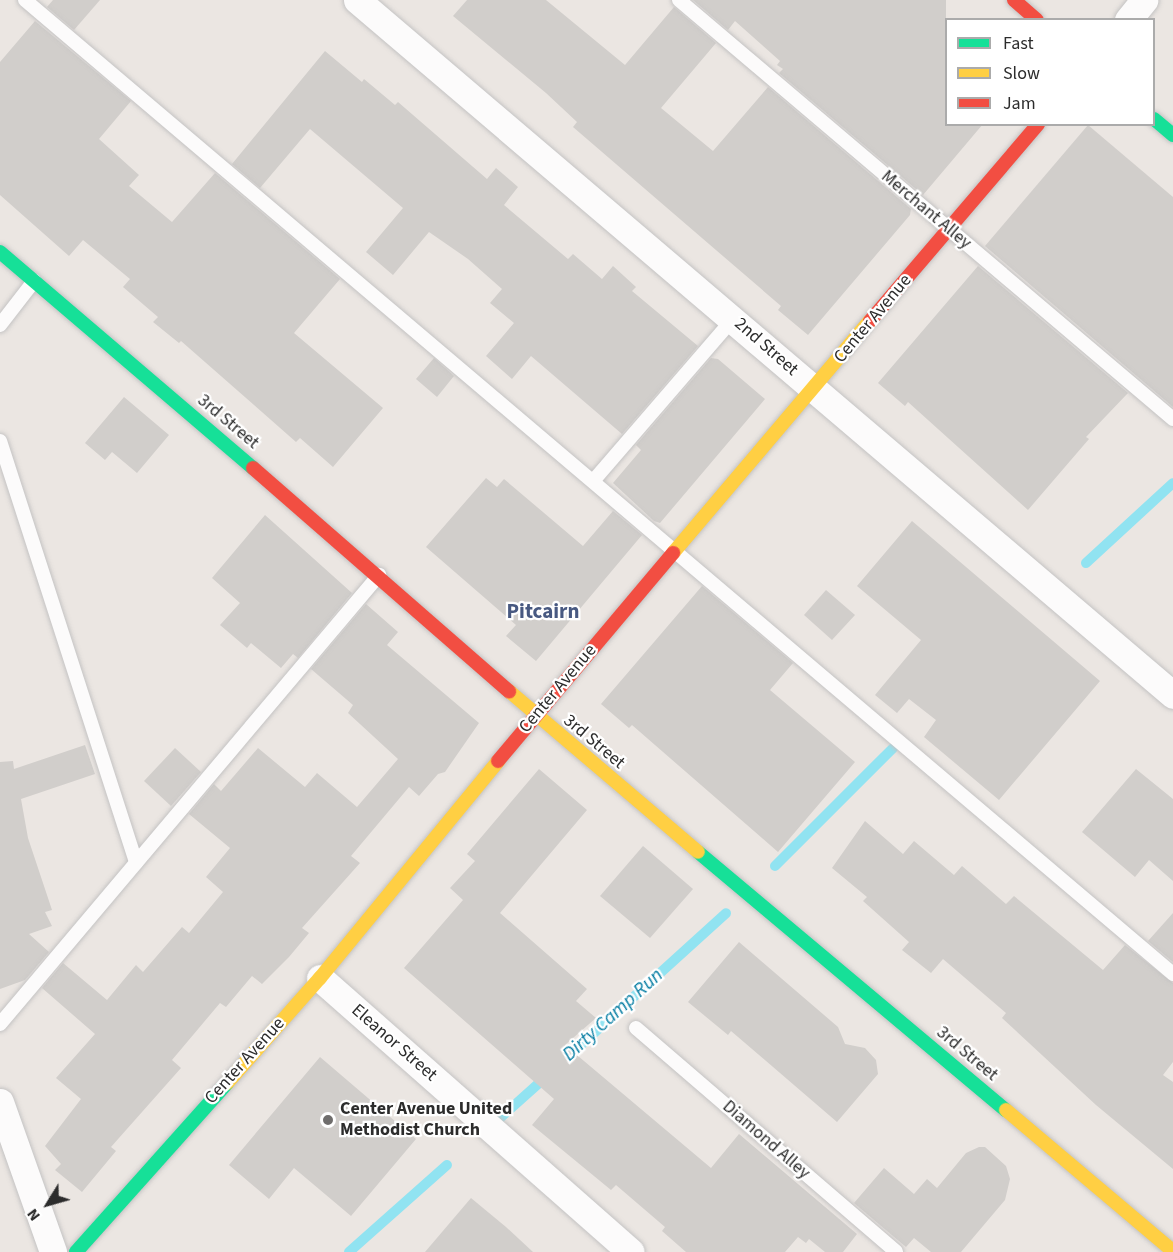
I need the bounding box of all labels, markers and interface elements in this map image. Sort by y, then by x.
legend [945,18,1155,126]
text: Fast [1003,31,1034,56]
text: Slow [1003,61,1040,86]
text: Jam [1003,91,1036,116]
street label: Merchant Alley [877,166,975,254]
street label: Center Avenue [830,270,916,368]
street label: 2nd Street [730,313,802,381]
street label: 3rd Street [193,390,263,454]
district label: Pitcairn [507,598,579,624]
street label: Center Avenue [515,640,601,738]
street label: 3rd Street [559,710,629,774]
water label: Dirty Camp Run [558,963,668,1067]
street label: Eleanor Street [347,1000,441,1086]
street label: Center Avenue [200,1013,290,1109]
street label: 3rd Street [932,1022,1002,1086]
street label: Diamond Alley [718,1096,814,1184]
place label: Center Avenue United Methodist Church [340,1099,512,1142]
marker: Center Avenue United Methodist Church [321,1113,335,1127]
north arrow [18,1174,78,1234]
text: N [22,1204,46,1226]

